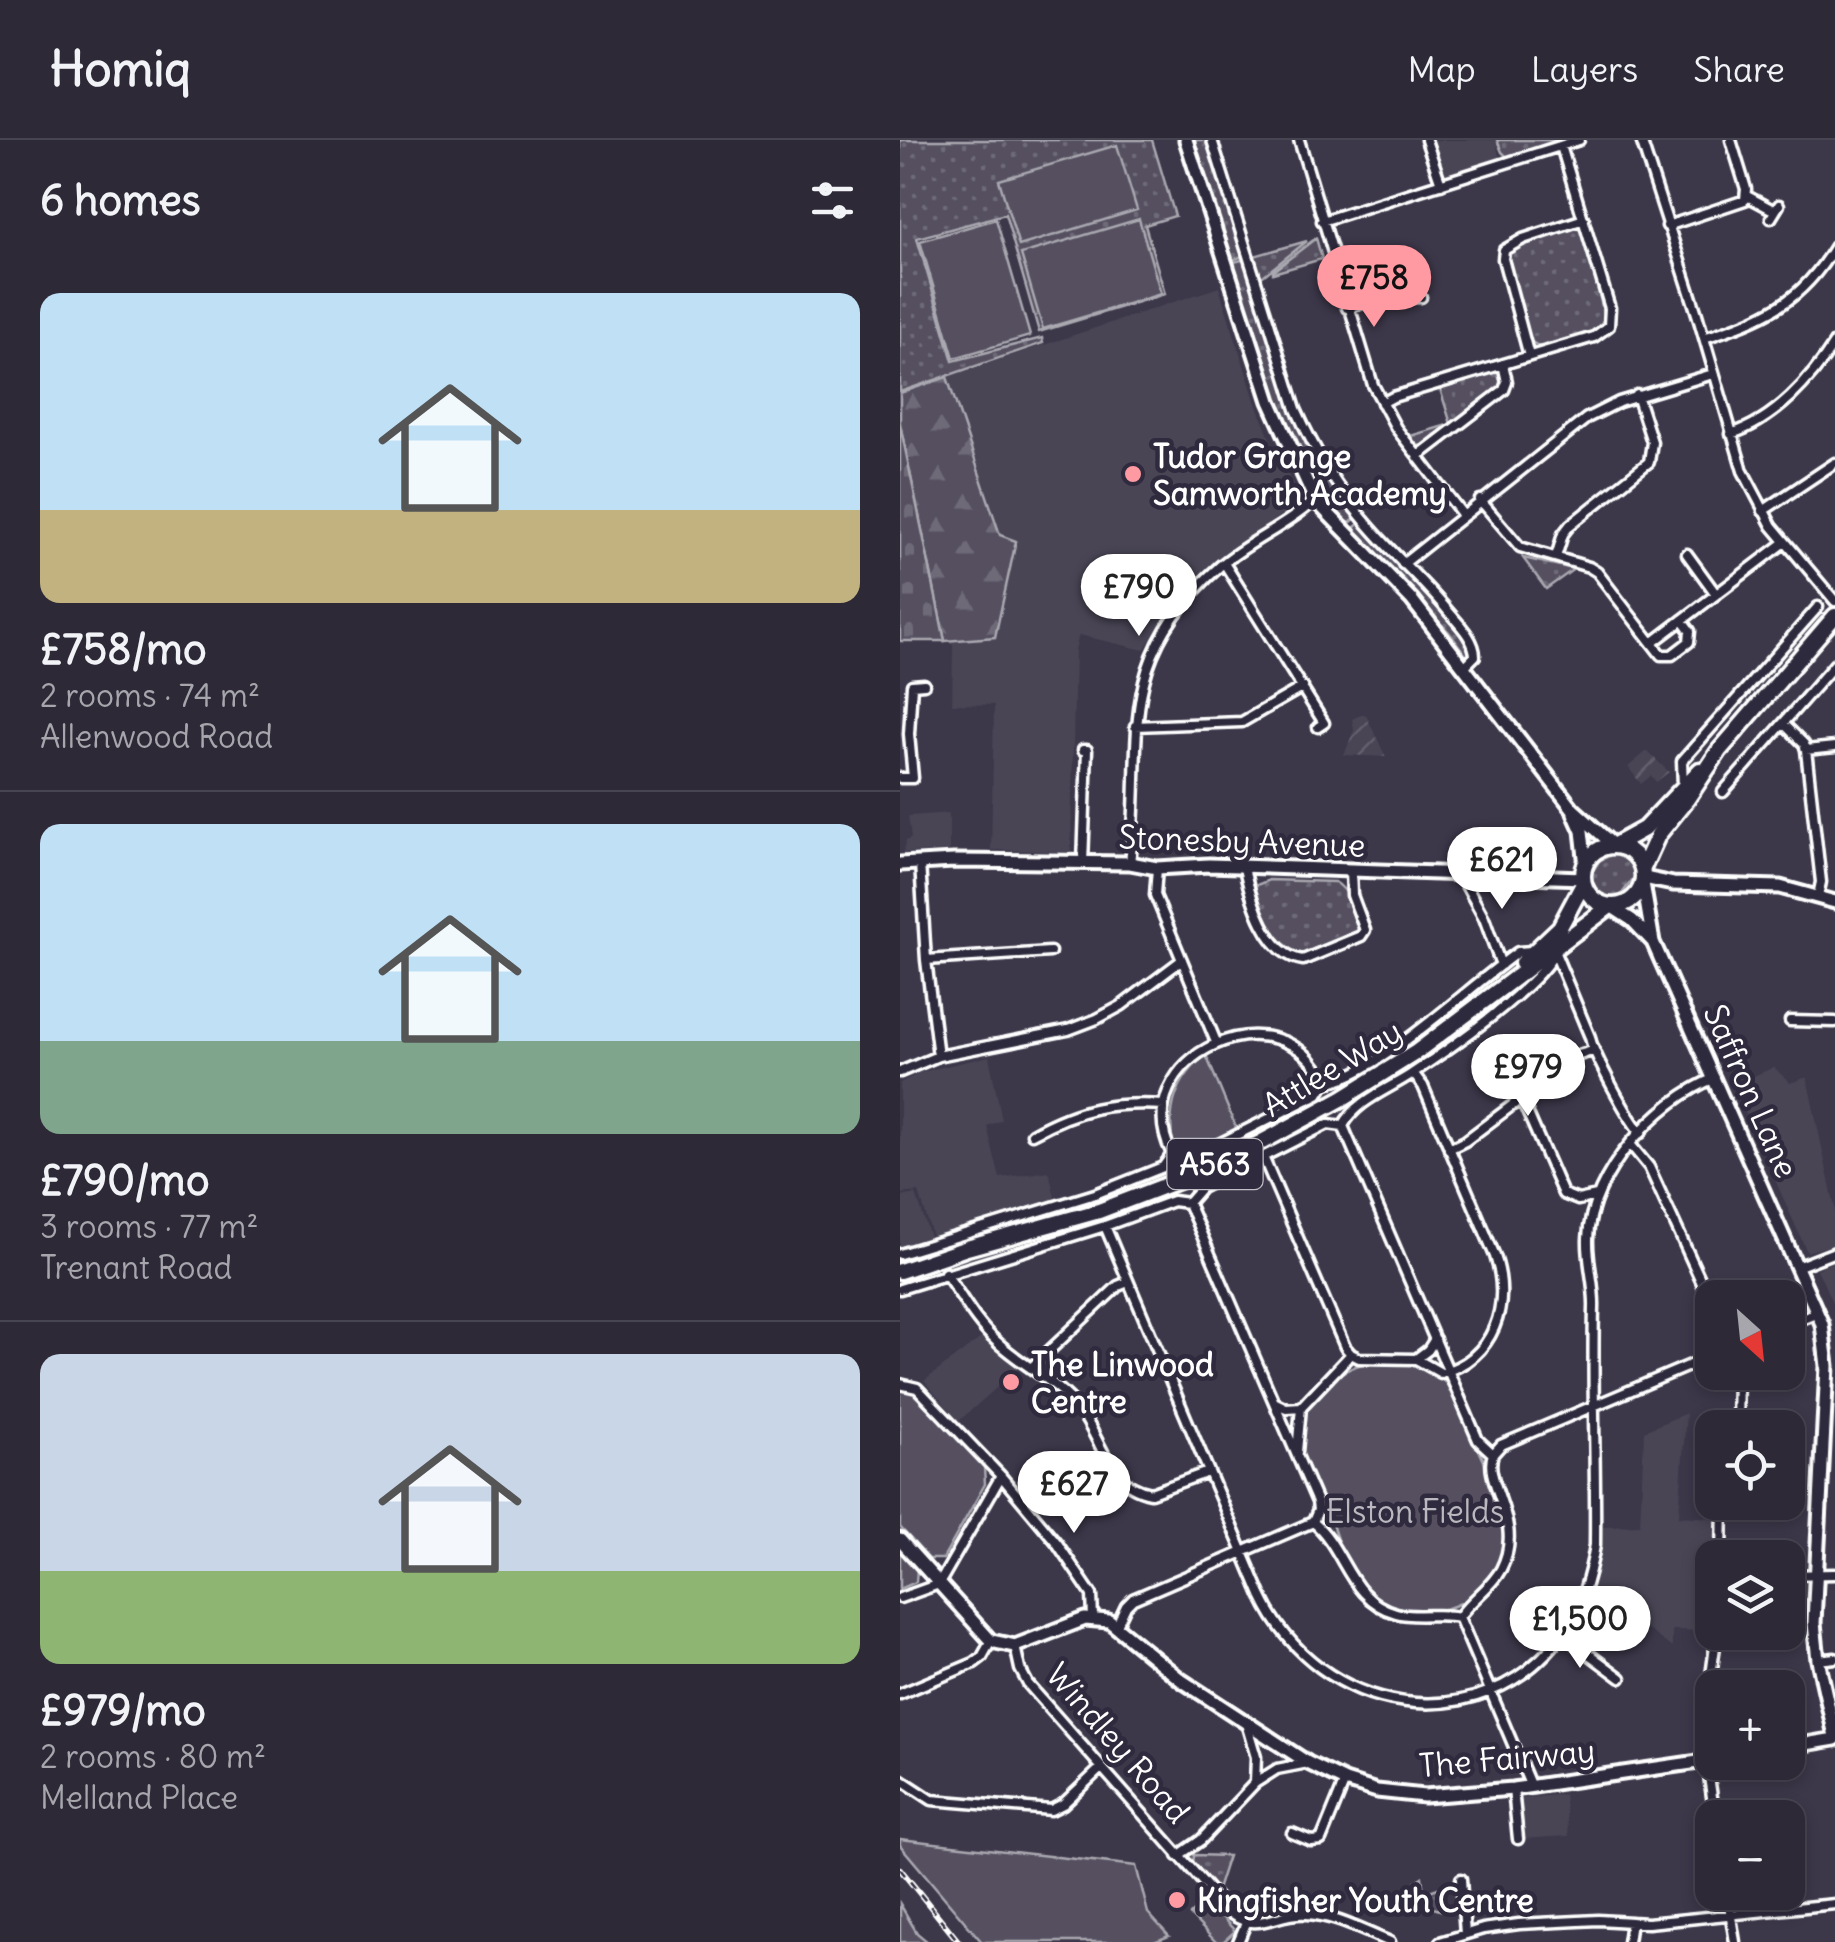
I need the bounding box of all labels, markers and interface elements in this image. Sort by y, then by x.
text: Homiq [50,39,191,99]
text: Map [1408,47,1476,91]
text: Layers [1531,47,1638,91]
text: Share [1693,47,1785,91]
icon: filters [805,173,860,228]
text: 6 homes [40,174,201,226]
pin: £758 [1315,245,1433,330]
text: £758 [1339,257,1409,298]
icon: home [360,358,540,538]
place label: Tudor Grange Samworth Academy [1153,436,1447,514]
marker: Tudor Grange Samworth Academy [1122,463,1144,485]
pin: £790 [1080,554,1198,639]
text: £790 [1103,566,1175,607]
text: £758/mo [40,623,207,675]
text: 2 rooms · 74 m² [40,675,260,716]
text: Allenwood Road [40,716,273,757]
street label: Stonesby Avenue [1118,816,1366,866]
pin: £621 [1443,827,1561,912]
text: £621 [1469,839,1535,880]
icon: home [360,889,540,1069]
street label: Saffron Lane [1695,998,1807,1184]
street label: Attlee Way [1255,1010,1409,1126]
pin: £979 [1469,1034,1587,1119]
text: £979 [1493,1046,1563,1087]
road number: A563 [1168,1139,1262,1189]
text: £790/mo [40,1154,210,1206]
text: 3 rooms · 77 m² [40,1206,259,1247]
text: Trenant Road [40,1247,232,1288]
north arrow [1695,1280,1805,1390]
map controls [1695,1280,1805,1910]
place label: The Linwood Centre [1031,1344,1214,1422]
marker: The Linwood Centre [1000,1371,1022,1393]
button: locate [1695,1410,1805,1520]
icon: home [360,1419,540,1599]
pin: £627 [1015,1451,1133,1536]
text: £627 [1040,1463,1108,1504]
park label: Elston Fields [1326,1491,1504,1532]
button: layers [1695,1540,1805,1650]
pin: £1,500 [1499,1586,1661,1671]
text: £1,500 [1532,1598,1628,1639]
street label: Windley Road [1037,1655,1199,1831]
button: + [1695,1670,1805,1780]
text: £979/mo [40,1684,206,1736]
street label: The Fairway [1417,1730,1597,1786]
text: 2 rooms · 80 m² [40,1736,266,1777]
text: Melland Place [40,1777,238,1818]
button: − [1695,1800,1805,1910]
place label: Kingfisher Youth Centre [1197,1880,1534,1921]
marker: Kingfisher Youth Centre [1166,1889,1188,1911]

